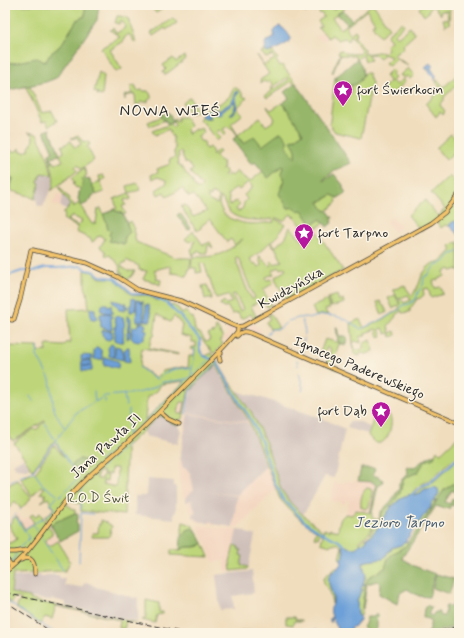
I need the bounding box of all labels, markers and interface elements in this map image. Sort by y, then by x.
place icon: fort Świerkocin [332,79,354,107]
place label: fort Świerkocin [357,81,443,101]
district label: NOWA WIEŚ [120,101,220,122]
place icon: fort Tarpno [293,222,315,250]
place label: fort Tarpno [318,224,388,244]
street label: Kwidzyńska [255,263,327,313]
street label: Ignacego Paderewskiego [290,332,427,406]
place icon: fort Dąb [370,400,392,428]
place label: fort Dąb [318,402,367,422]
street label: Jana Pawła II [67,410,145,482]
park label: R.O.D Świt [67,489,129,507]
water label: Jezioro Tarpno [354,513,445,533]

